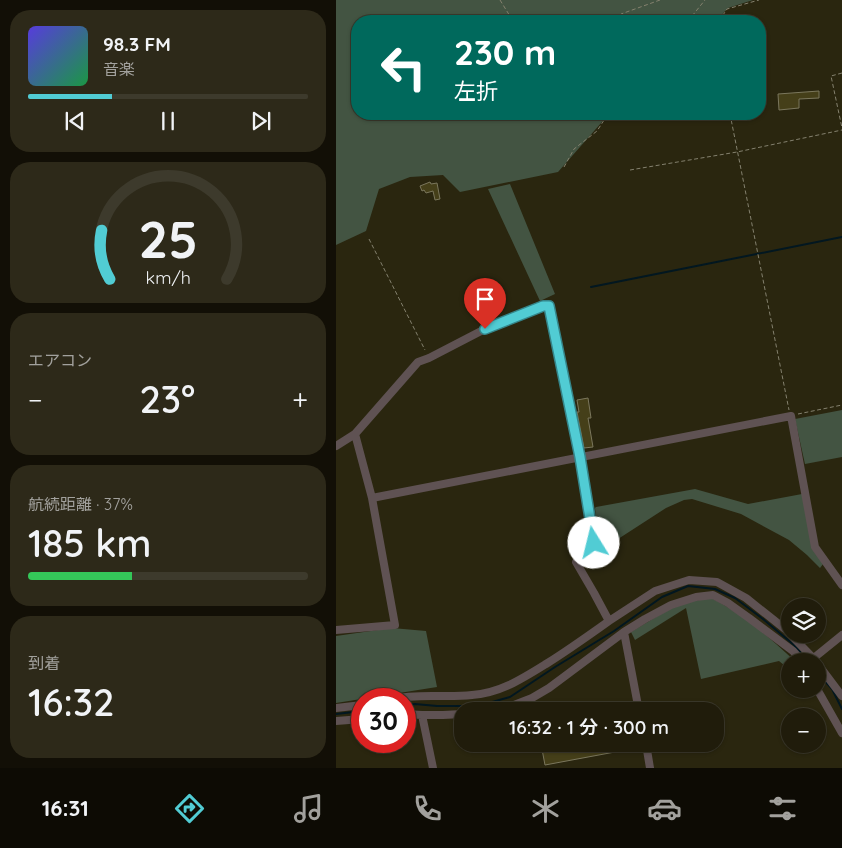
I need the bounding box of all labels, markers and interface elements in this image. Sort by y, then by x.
text: 230 m [454,30,556,74]
text: 98.3 FM [103,32,171,56]
icon: left [371,35,436,100]
text: 音楽 [103,59,135,79]
text: 左折 [454,77,498,105]
icon: previous [61,107,89,135]
icon: pause [154,107,182,135]
icon: next [247,107,275,135]
text: 25 [138,206,198,271]
text: km/h [145,266,191,288]
pin [464,278,506,329]
icon: arrive [471,285,499,313]
text: エアコン [28,350,92,370]
text: 23° [139,375,195,423]
text: − [28,382,43,417]
text: + [292,382,308,417]
text: 航続距離 · 37% [28,494,133,514]
position arrow [567,516,619,568]
text: 185 km [28,519,151,567]
map controls [781,598,826,753]
button: layers [781,598,826,643]
text: 到着 [28,653,60,673]
button: + [781,653,826,698]
text: 16:32 [28,678,114,726]
speed limit sign: 30 [351,688,416,753]
button: − [781,708,826,753]
text: 16:32 · 1 分 · 300 m [509,715,669,739]
icon: directions [172,791,207,826]
icon: music [291,791,326,826]
icon: phone [410,791,445,826]
icon: climate [528,791,563,826]
icon: car [647,791,682,826]
icon: filters [765,791,800,826]
text: 16:31 [42,794,89,822]

